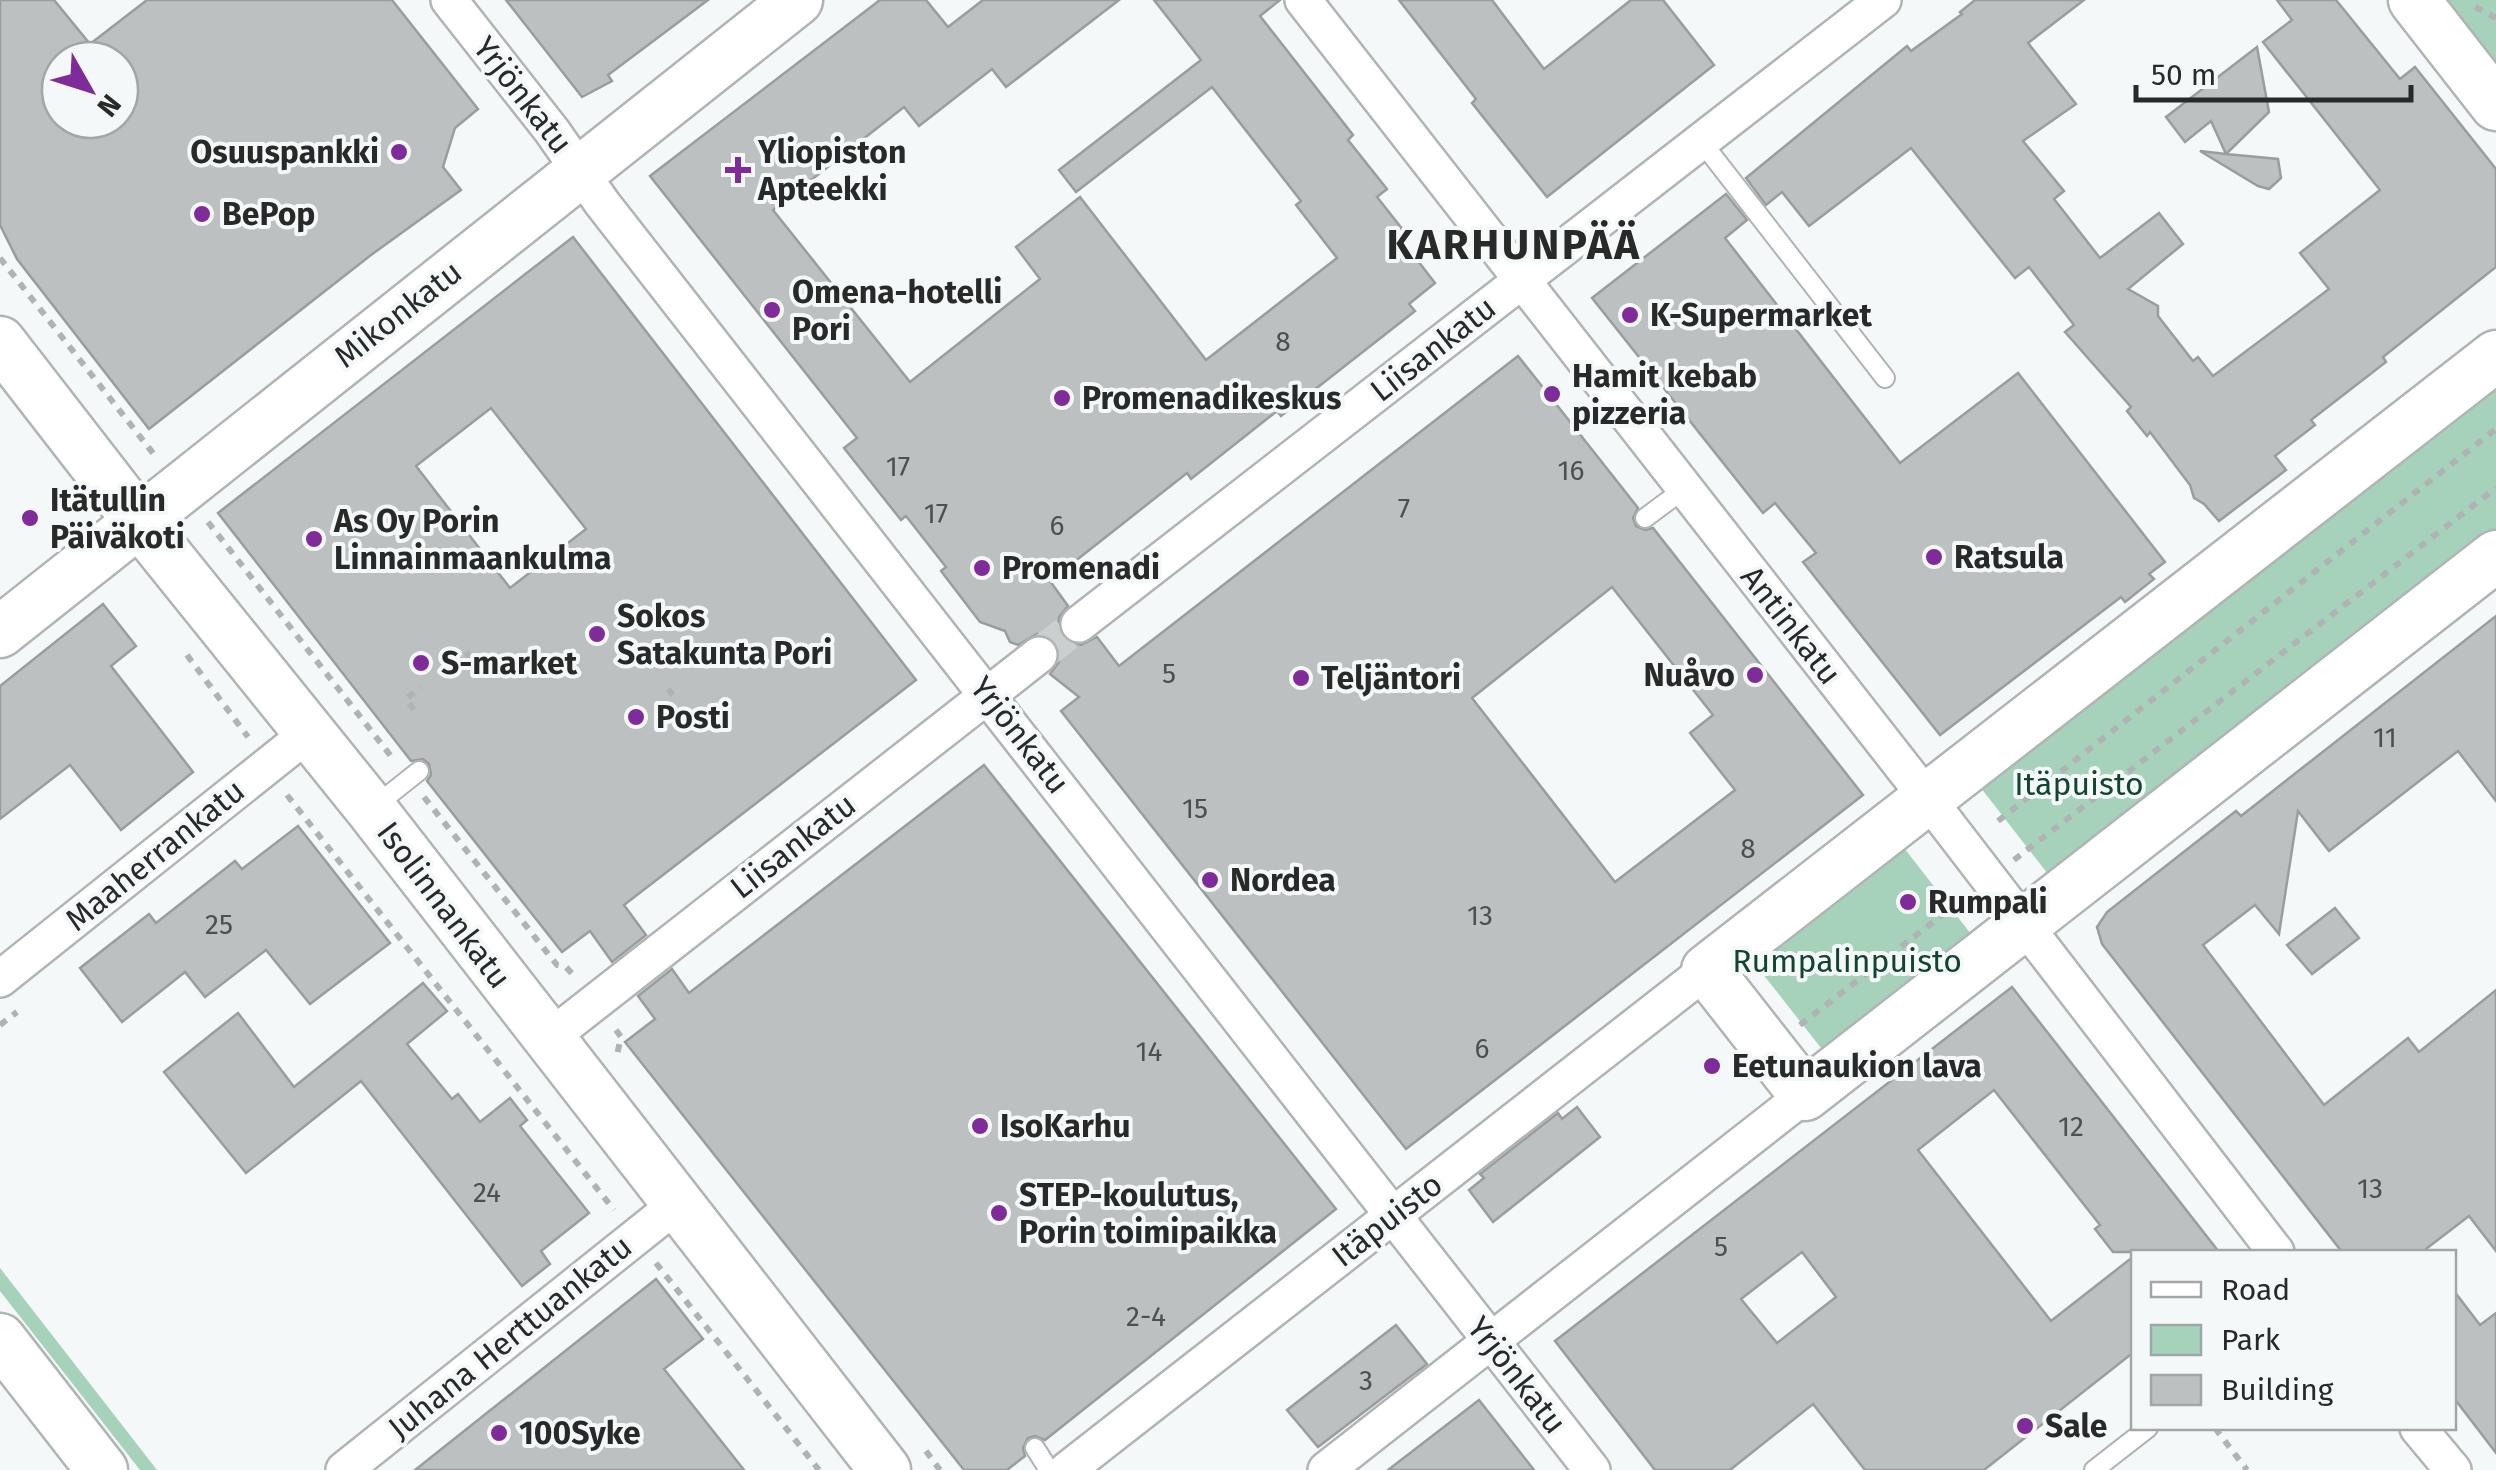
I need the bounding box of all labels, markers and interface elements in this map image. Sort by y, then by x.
street label: Yrjönkatu [466,29,580,161]
north arrow [40,40,140,140]
scale bar [2136,40,2411,102]
text: 50 m [2151,57,2216,93]
text: N [90,88,128,123]
place label: Osuuspankki [190,133,379,171]
place label: Yliopiston Apteekki [757,133,906,208]
marker: Osuuspankki [388,141,410,163]
marker: Yliopiston Apteekki [727,159,749,181]
place label: BePop [222,195,315,233]
marker: BePop [191,203,213,225]
district label: KARHUNPÄÄ [1386,220,1642,270]
street label: Mikonkatu [327,253,469,375]
place label: Omena-hotelli Pori [792,273,1002,348]
street label: Liisankatu [1363,288,1503,410]
place label: K-Supermarket [1650,296,1872,334]
marker: Omena-hotelli Pori [761,299,783,321]
marker: K-Supermarket [1619,304,1641,326]
house number: 8 [1275,325,1291,358]
place label: Hamit kebab pizzeria [1572,357,1757,432]
place label: Promenadikeskus [1082,379,1342,417]
marker: Hamit kebab pizzeria [1541,383,1563,405]
marker: Promenadikeskus [1051,387,1073,409]
house number: 17 [886,450,910,483]
house number: 16 [1557,454,1585,487]
place label: Itätullin Päiväkoti [50,481,185,556]
house number: 7 [1398,492,1410,525]
house number: 17 [924,497,948,530]
place label: As Oy Porin Linnainmaankulma [333,502,612,577]
marker: Itätullin Päiväkoti [19,507,41,529]
house number: 6 [1050,509,1064,542]
marker: As Oy Porin Linnainmaankulma [303,528,325,550]
place label: Ratsula [1954,538,2064,576]
marker: Ratsula [1923,546,1945,568]
place label: Promenadi [1002,549,1160,587]
marker: Promenadi [971,557,993,579]
street label: Antinkatu [1733,558,1849,692]
place label: Sokos Satakunta Pori [617,597,832,672]
marker: Sokos Satakunta Pori [586,623,608,645]
place label: S-market [441,644,578,682]
marker: S-market [410,652,432,674]
place label: Nuåvo [1644,656,1735,694]
house number: 5 [1162,657,1176,690]
place label: Teljäntori [1321,659,1461,697]
marker: Nuåvo [1744,664,1766,686]
marker: Teljäntori [1290,667,1312,689]
street label: Yrjönkatu [963,669,1077,801]
place label: Posti [656,698,730,736]
marker: Posti [625,706,647,728]
house number: 11 [2373,721,2397,754]
park label: Itäpuisto [2014,765,2144,803]
street label: Maaherrankatu [58,771,252,939]
street label: Liisankatu [723,785,863,907]
house number: 15 [1182,792,1208,825]
street label: Isolinnankatu [369,814,519,996]
house number: 8 [1740,832,1756,865]
place label: Nordea [1230,861,1336,899]
marker: Nordea [1199,869,1221,891]
place label: Rumpali [1928,883,2048,921]
marker: Rumpali [1897,891,1919,913]
house number: 13 [1467,899,1493,932]
house number: 25 [205,908,233,941]
park label: Rumpalinpuisto [1732,942,1962,980]
house number: 6 [1475,1032,1489,1065]
house number: 14 [1135,1035,1163,1068]
place label: Eetunaukion lava [1732,1047,1982,1085]
marker: Eetunaukion lava [1701,1055,1723,1077]
place label: IsoKarhu [1000,1107,1131,1145]
house number: 12 [2058,1110,2084,1143]
marker: IsoKarhu [969,1115,991,1137]
street label: Itäpuisto [1324,1165,1450,1275]
house number: 13 [2357,1172,2383,1205]
house number: 24 [473,1176,501,1209]
place label: STEP-koulutus, Porin toimipaikka [1019,1176,1277,1251]
marker: STEP-koulutus, Porin toimipaikka [988,1202,1010,1224]
street label: Juhana Herttuankatu [381,1227,639,1447]
house number: 5 [1714,1230,1728,1263]
legend [2131,1250,2456,1430]
text: Road [2221,1272,2290,1308]
house number: 2-4 [1126,1300,1166,1333]
street label: Yrjönkatu [1460,1309,1574,1441]
text: Park [2221,1322,2281,1358]
house number: 3 [1359,1364,1373,1397]
text: Building [2221,1372,2334,1408]
place label: Sale [2045,1407,2108,1445]
place label: 100Syke [519,1414,641,1452]
marker: Sale [2014,1415,2036,1437]
marker: 100Syke [488,1422,510,1444]

